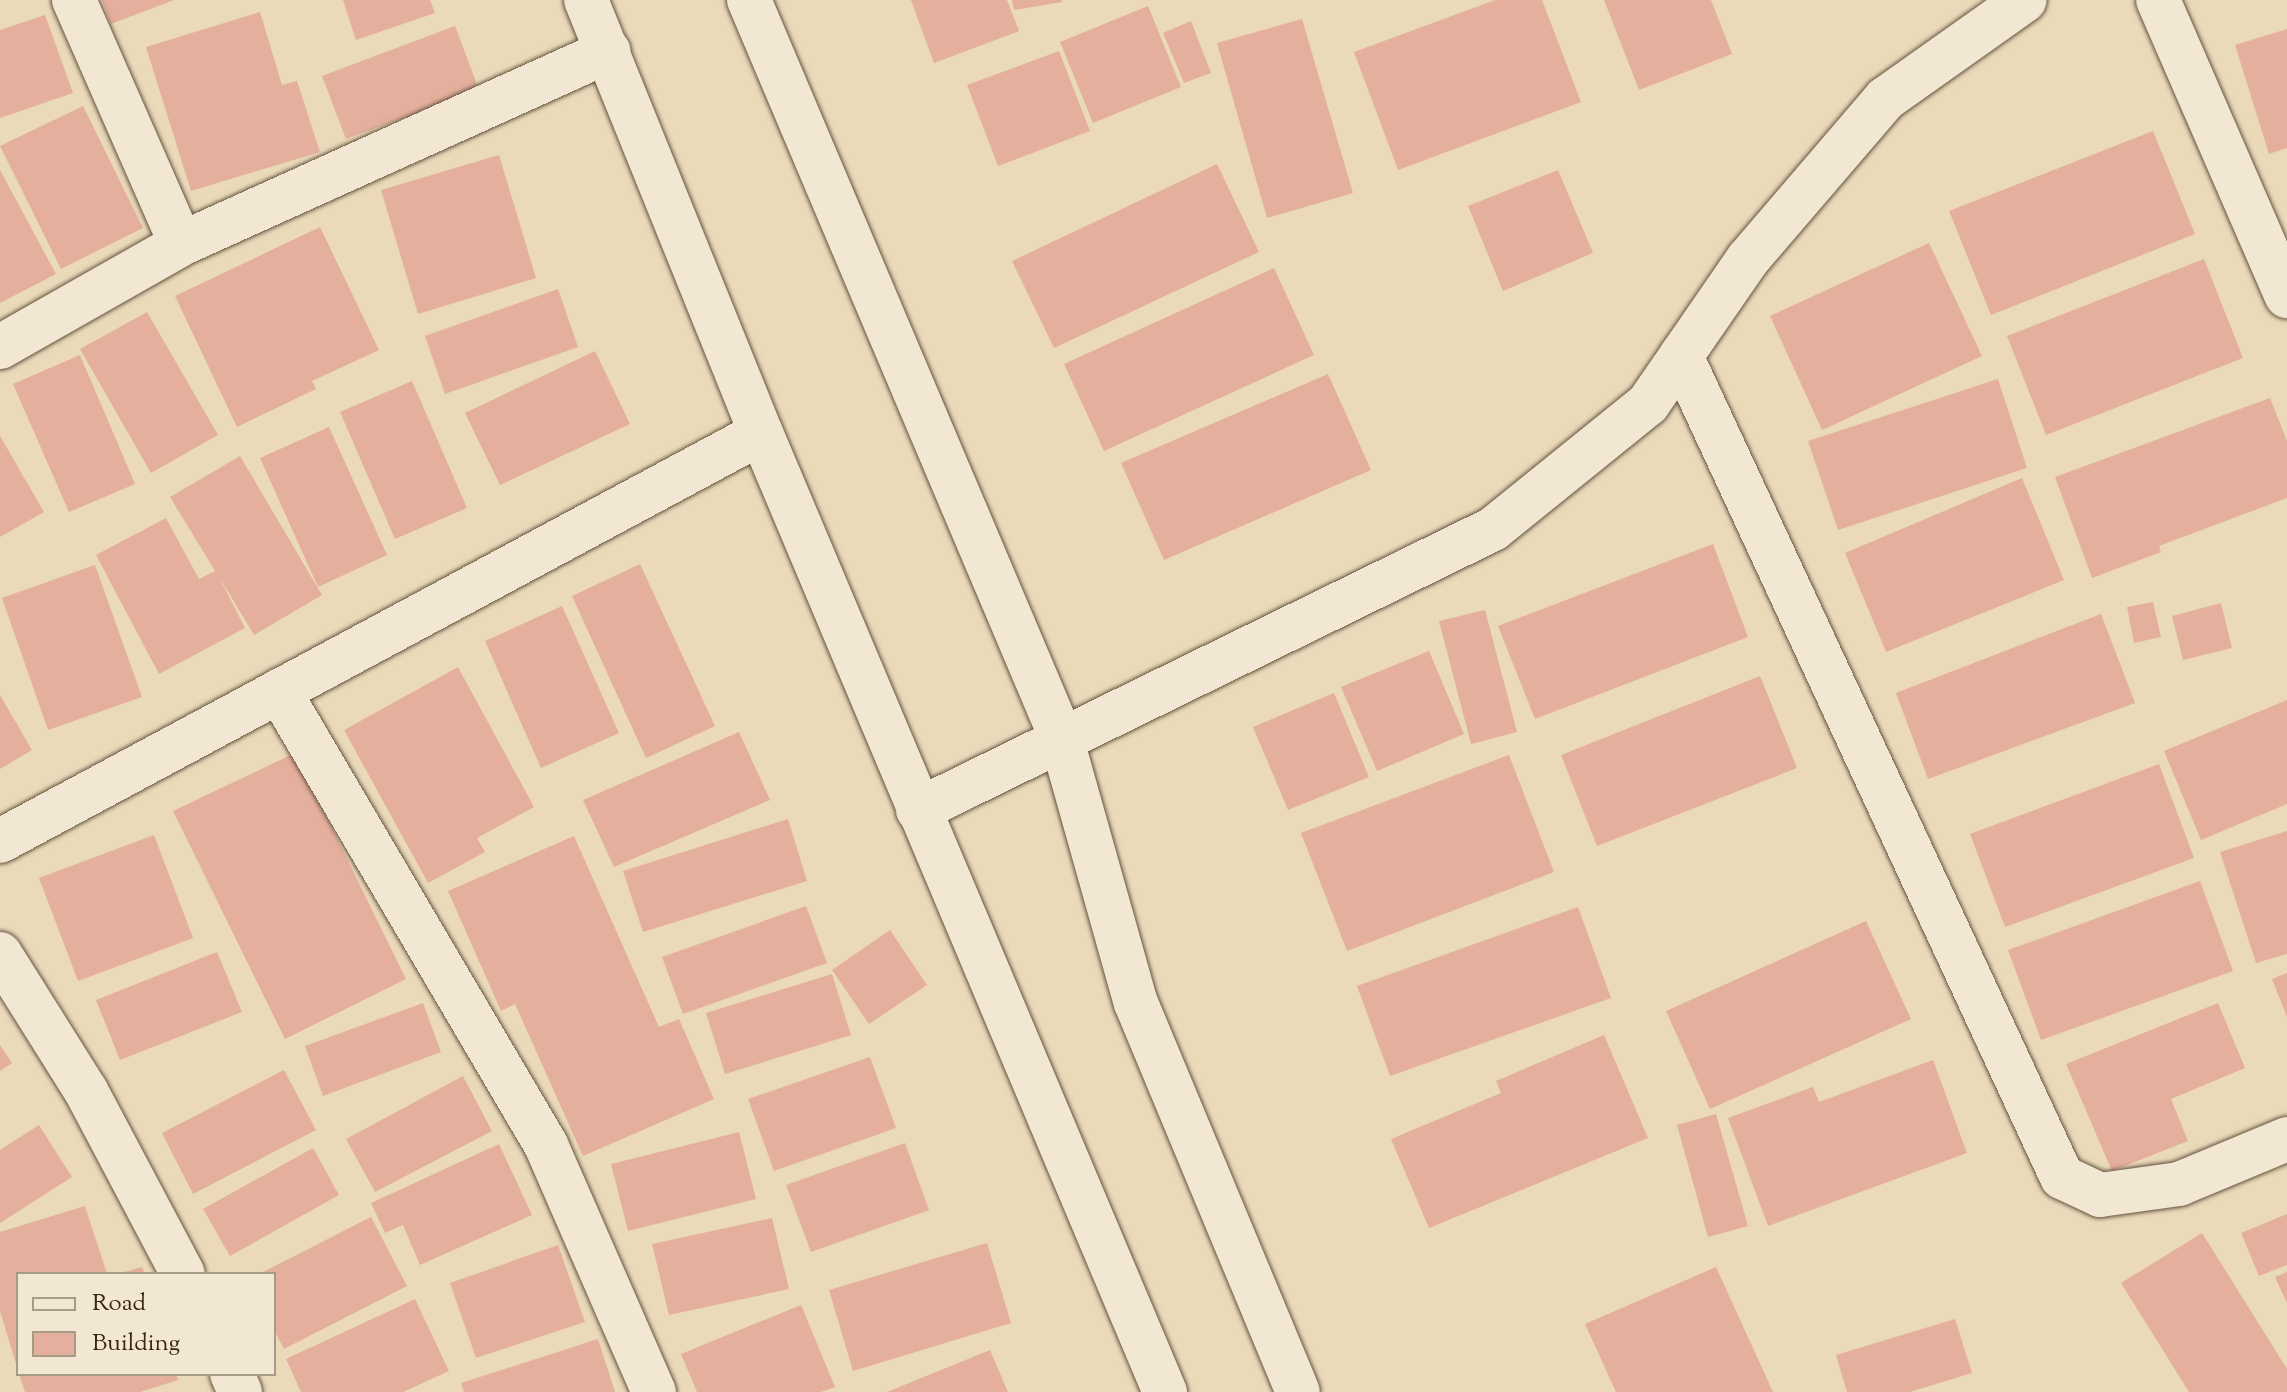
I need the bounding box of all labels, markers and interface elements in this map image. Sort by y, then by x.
legend [16,1272,276,1376]
text: Road [92,1287,146,1321]
text: Building [92,1327,180,1361]

